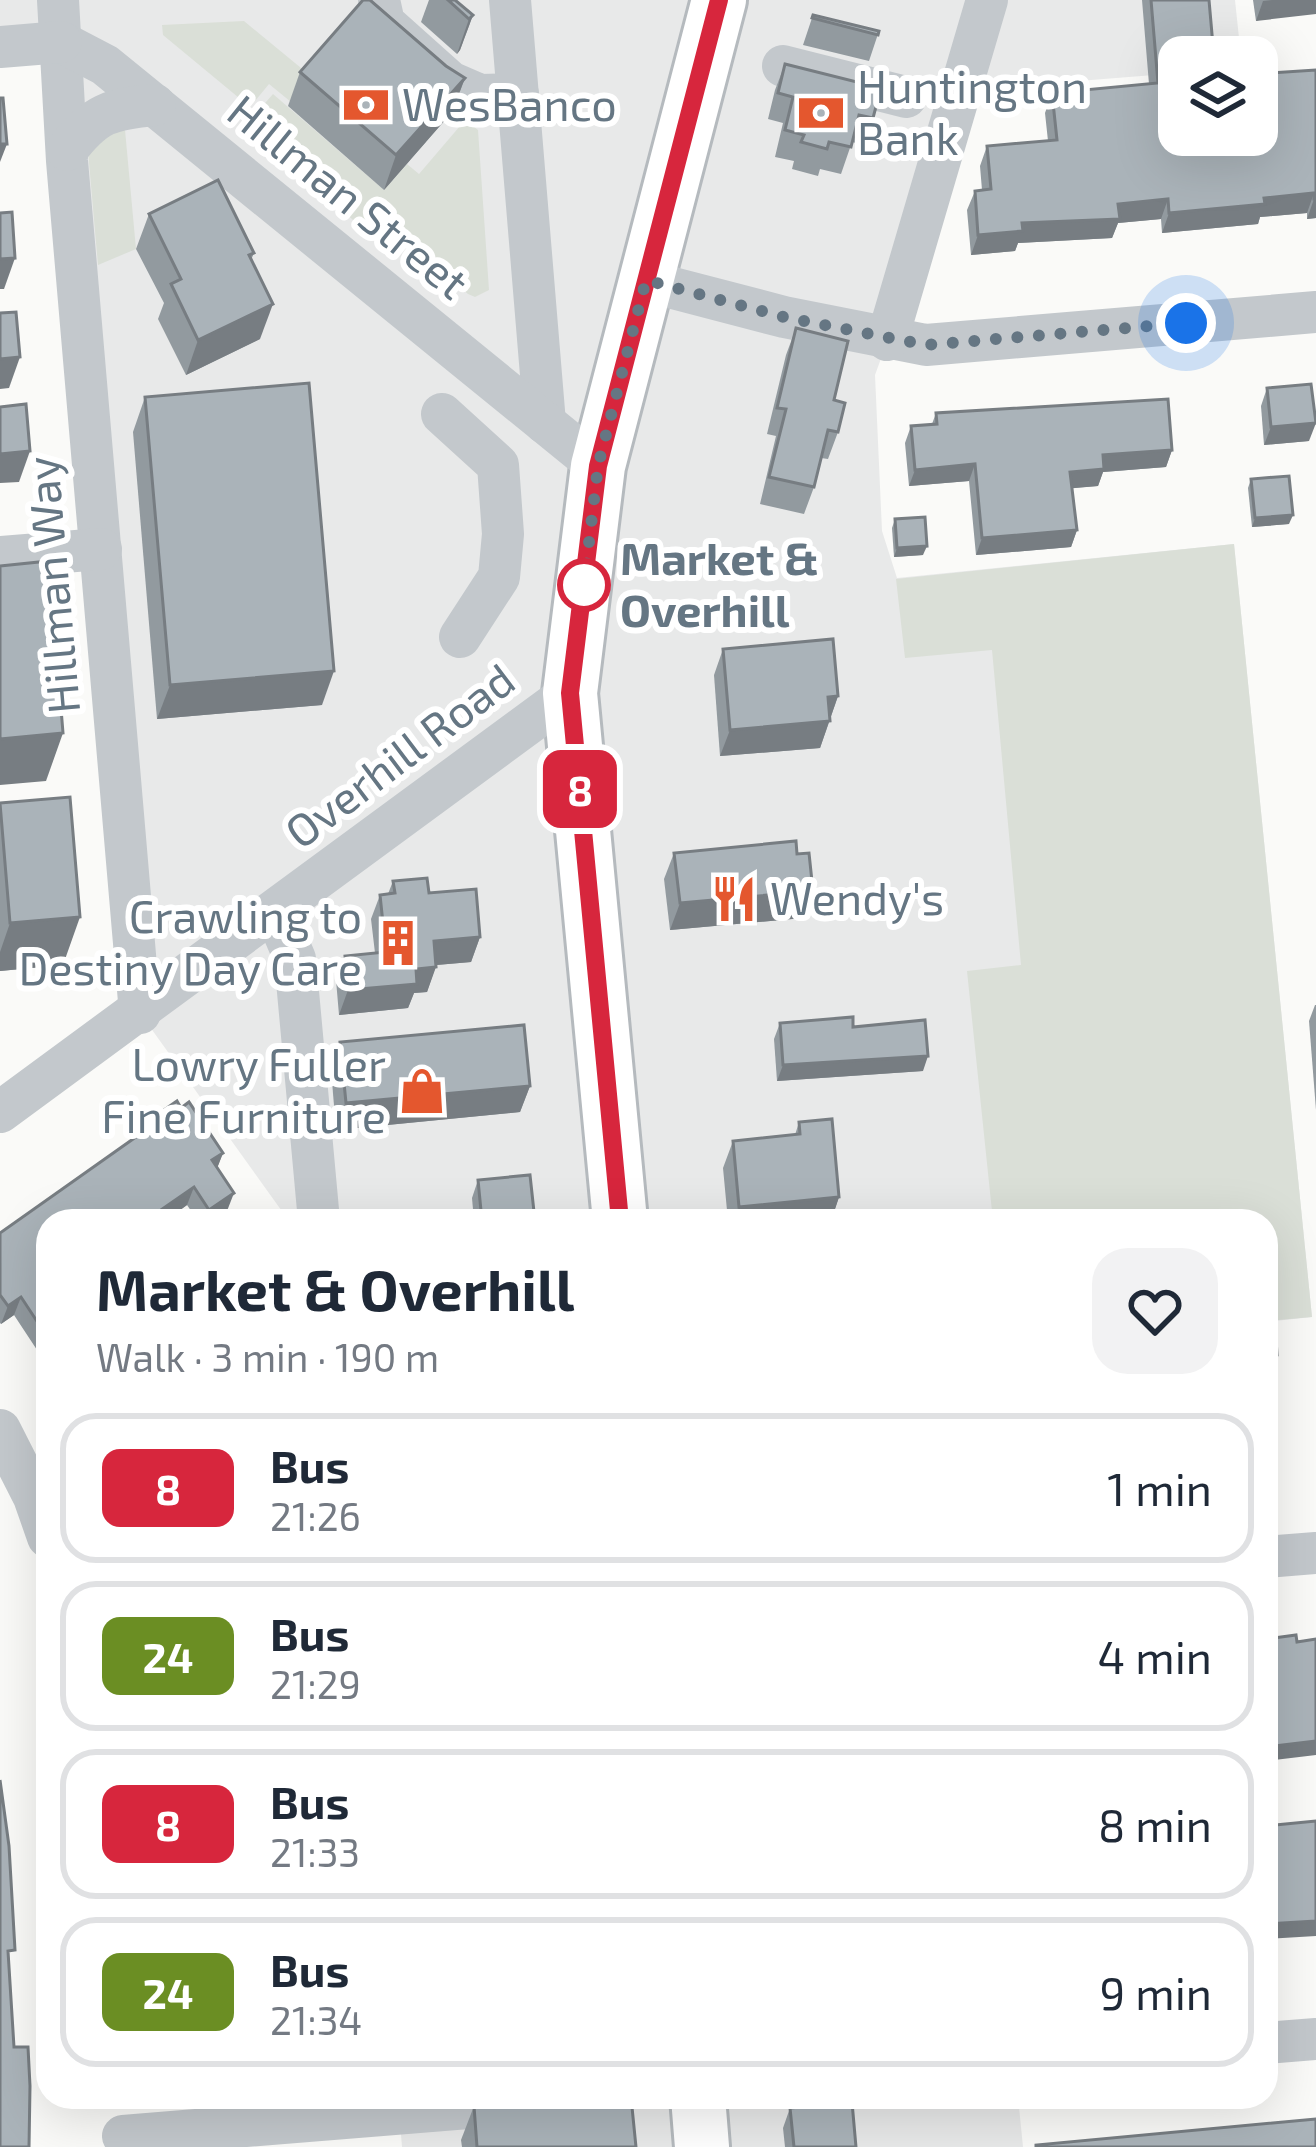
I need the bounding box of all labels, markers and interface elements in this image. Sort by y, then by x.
map controls [1158,36,1278,156]
button: layers [1158,36,1278,156]
place label: Huntington Bank [857,58,1087,164]
place label: WesBanco [402,76,617,130]
bank icon: WesBanco [341,80,391,130]
street label: Hillman Street [218,82,480,309]
bank icon: Huntington Bank [796,88,846,138]
your location [1156,293,1216,353]
street label: Hillman Way [13,454,89,716]
place label: Market & Overhill [620,530,818,636]
marker: Market & Overhill [559,560,609,610]
street label: Overhill Road [274,651,524,858]
line badge: 8 [541,750,619,828]
text: 8 [567,764,593,814]
place label: Wendy's [770,870,944,924]
restaurant icon: Wendy's [709,874,759,924]
place label: Crawling to Destiny Day Care [18,888,362,994]
building icon: Crawling to Destiny Day Care [373,918,423,968]
place label: Lowry Fuller Fine Furniture [101,1036,386,1142]
shop icon: Lowry Fuller Fine Furniture [397,1066,447,1116]
button: heart [1092,1248,1218,1374]
text: Market & Overhill [96,1254,574,1322]
text: Walk · 3 min · 190 m [96,1333,439,1380]
text: Bus [270,1438,349,1492]
text: 1 min [1107,1461,1212,1515]
text: 8 [155,1463,181,1513]
text: 21:26 [270,1492,361,1539]
text: Bus [270,1606,349,1660]
text: 4 min [1098,1629,1212,1683]
text: 24 [142,1631,194,1681]
text: 21:29 [270,1660,361,1707]
text: Bus [270,1774,349,1828]
text: 8 min [1098,1797,1212,1851]
text: 8 [155,1799,181,1849]
text: 21:33 [270,1828,360,1875]
text: Bus [270,1942,349,1996]
text: 9 min [1099,1965,1212,2019]
text: 24 [142,1967,194,2017]
text: 21:34 [270,1996,362,2043]

